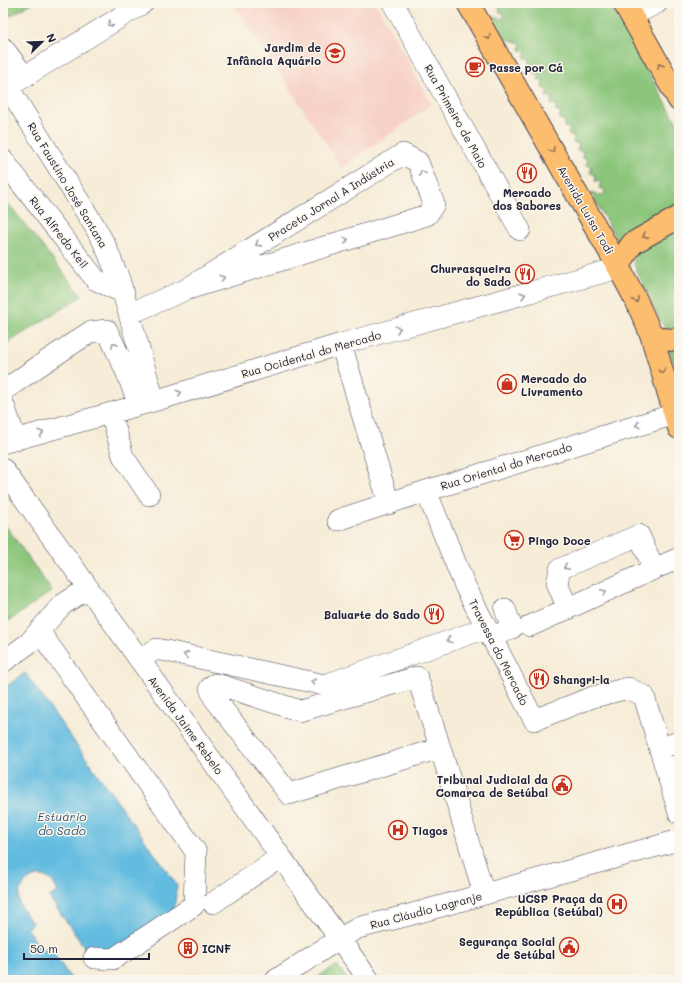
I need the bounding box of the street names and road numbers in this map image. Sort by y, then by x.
street label: Rua Primeiro de Maio [421,61,491,171]
street label: Rua Faustino José Santana [24,119,112,251]
street label: Praceta Jornal A Indústria [265,154,397,244]
street label: Avenida Luísa Todi [555,163,617,257]
street label: Rua Alfredo Keil [26,193,92,271]
street label: Rua Ocidental do Mercado [239,327,383,381]
street label: Rua Oriental do Mercado [438,439,574,493]
street label: Travessa do Mercado [466,596,532,708]
street label: Avenida Jaime Rebelo [145,673,227,778]
street label: Rua Cláudio Lagranje [368,888,484,932]

